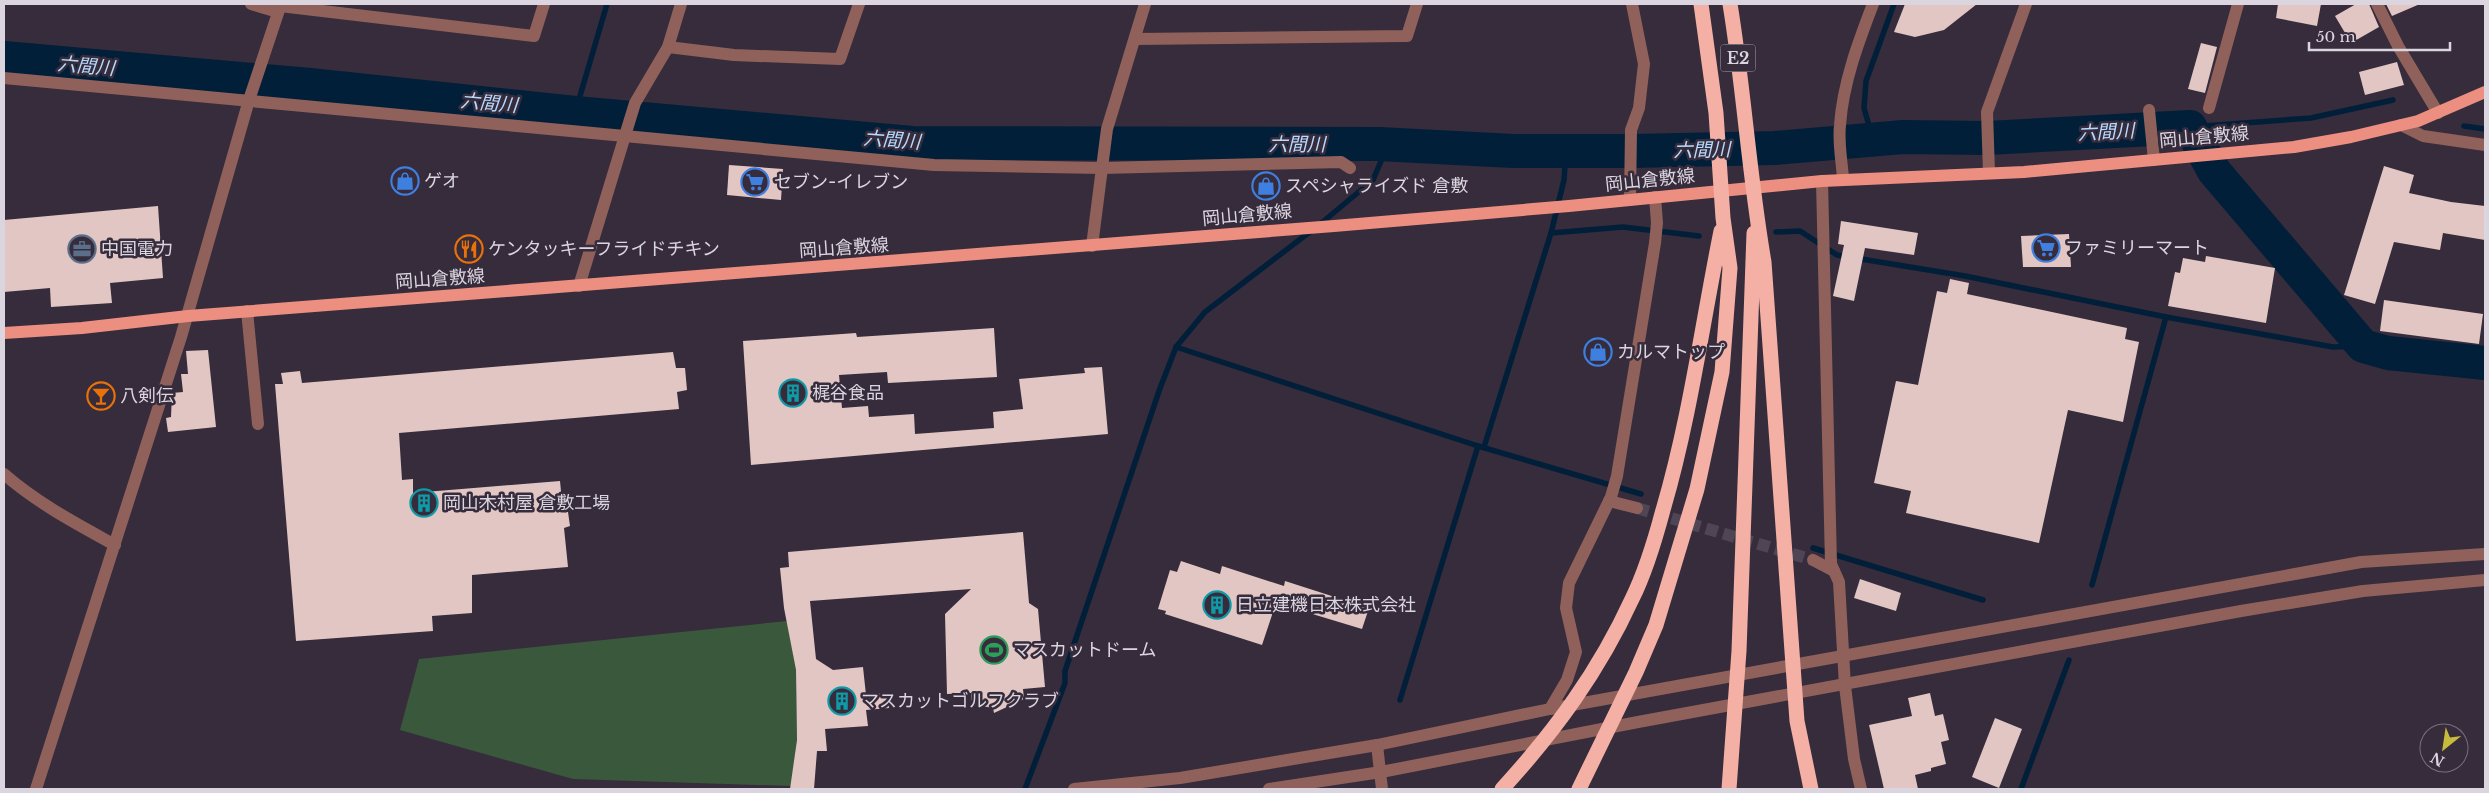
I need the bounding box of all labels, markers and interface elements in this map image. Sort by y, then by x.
scale bar [2309,20,2450,52]
text: 50 m [2316,27,2356,46]
road number: E2 [1720,44,1756,72]
water label: 六間川 [57,52,117,80]
water label: 六間川 [460,89,520,117]
water label: 六間川 [2077,119,2137,145]
street label: 岡山倉敷線 [2158,122,2250,152]
water label: 六間川 [863,127,923,154]
water label: 六間川 [1268,133,1327,156]
water label: 六間川 [1673,138,1733,162]
street label: 岡山倉敷線 [1604,164,1696,196]
shop icon: ゲオ [390,166,420,196]
supermarket icon: セブン-イレブン [740,167,770,197]
place label: ゲオ [424,170,460,192]
place label: セブン-イレブン [774,171,908,193]
shop icon: スペシャライズド 倉敷 [1251,171,1281,201]
place label: スペシャライズド 倉敷 [1285,175,1468,197]
street label: 岡山倉敷線 [1201,200,1293,230]
supermarket icon: ファミリーマート [2031,233,2061,263]
office icon: 中国電力 [67,234,97,264]
restaurant icon: ケンタッキーフライドチキン [454,234,484,264]
street label: 岡山倉敷線 [798,234,890,262]
place label: ファミリーマート [2065,237,2209,259]
place label: 中国電力 [101,238,173,260]
place label: ケンタッキーフライドチキン [488,238,720,260]
street label: 岡山倉敷線 [394,265,486,293]
shop icon: カルマトップ [1583,337,1613,367]
place label: カルマトップ [1617,341,1725,363]
building icon: 梶谷食品 [778,378,808,408]
bar icon: 八剣伝 [86,381,116,411]
place label: 梶谷食品 [812,382,884,404]
place label: 八剣伝 [120,385,174,407]
building icon: 岡山木村屋 倉敷工場 [409,488,439,518]
place label: 岡山木村屋 倉敷工場 [443,492,610,514]
building icon: 日立建機日本株式会社 [1202,590,1232,620]
place label: 日立建機日本株式会社 [1236,594,1416,616]
sports icon: マスカットドーム [979,635,1009,665]
place label: マスカットドーム [1013,639,1156,661]
building icon: マスカットゴルフクラブ [827,686,857,716]
place label: マスカットゴルフクラブ [861,690,1059,712]
north arrow [2419,723,2469,773]
text: N [2427,748,2448,770]

